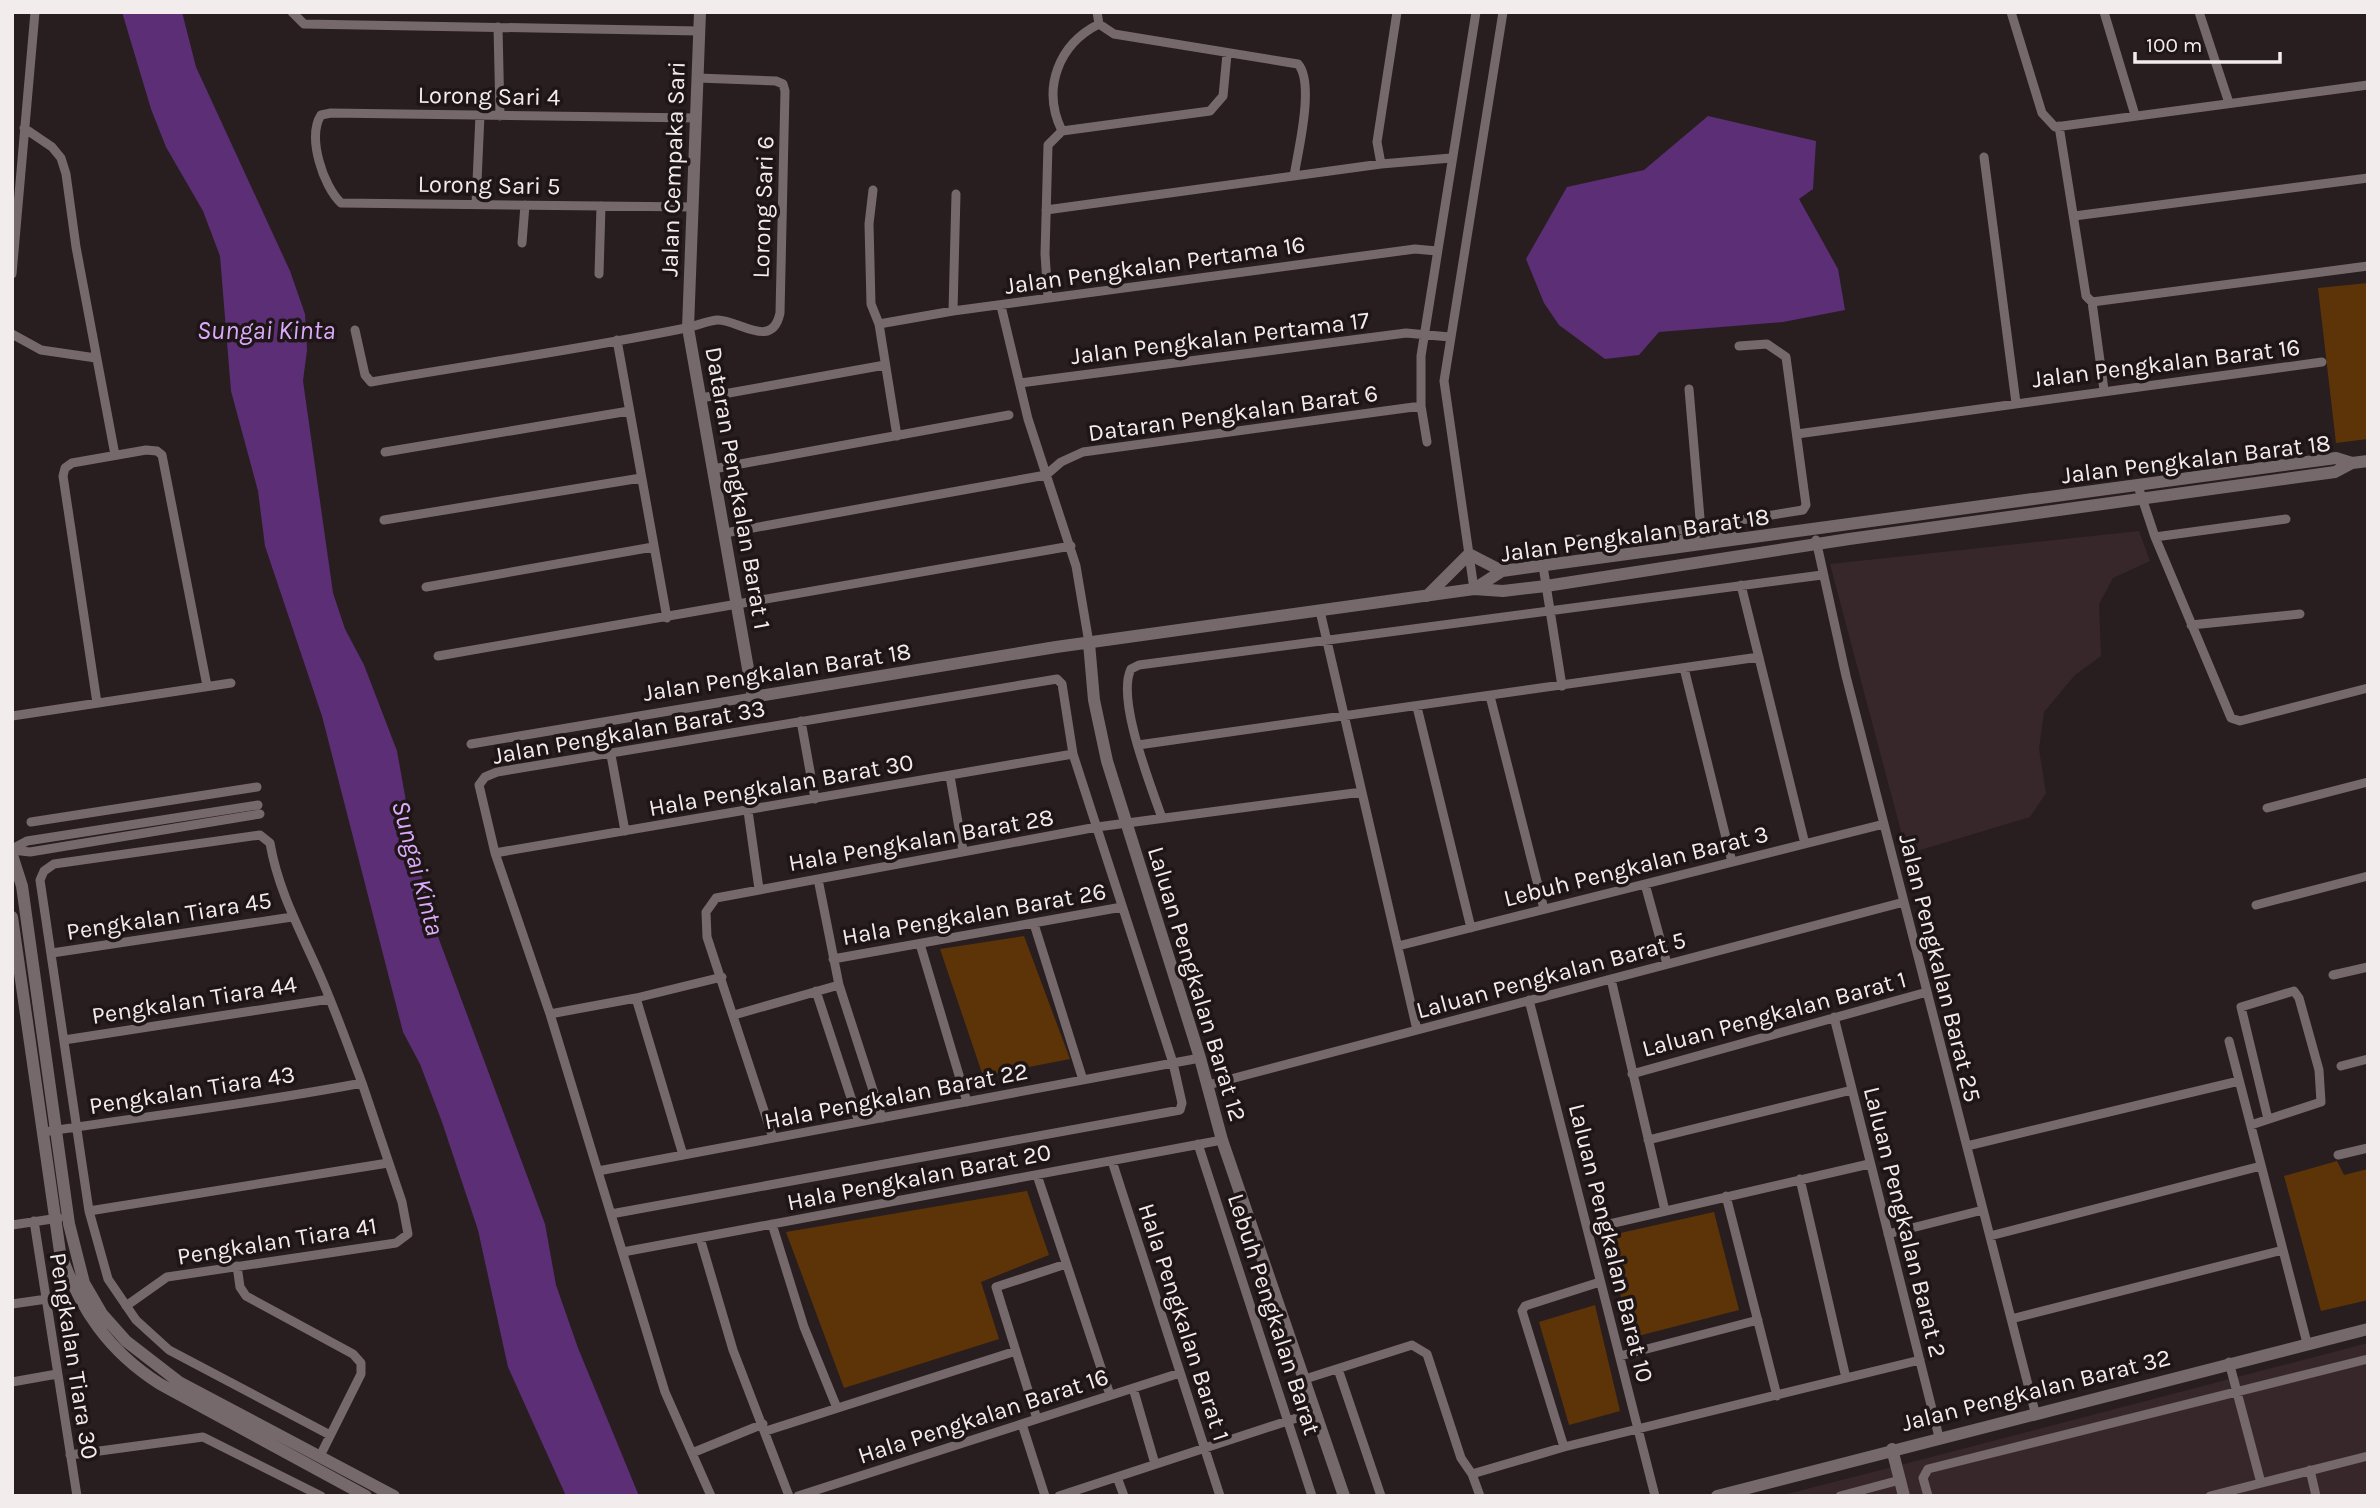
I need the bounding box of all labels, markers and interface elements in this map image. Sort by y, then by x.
scale bar [2135,21,2280,65]
text: 100 m [2146,33,2203,57]
street label: Jalan Cempaka Sari [655,61,691,277]
street label: Lorong Sari 4 [418,81,560,111]
street label: Lorong Sari 6 [747,135,779,279]
street label: Lorong Sari 5 [417,170,561,200]
street label: Jalan Pengkalan Pertama 16 [1003,230,1307,300]
street label: Jalan Pengkalan Pertama 17 [1069,306,1371,370]
water label: Sungai Kinta [197,315,335,346]
street label: Jalan Pengkalan Barat 16 [2030,333,2302,393]
street label: Dataran Pengkalan Barat 1 [699,344,777,632]
street label: Dataran Pengkalan Barat 6 [1086,379,1380,447]
street label: Jalan Pengkalan Barat 18 [2060,429,2332,489]
street label: Jalan Pengkalan Barat 18 [1499,502,1771,568]
street label: Jalan Pengkalan Barat 18 [641,637,913,707]
street label: Jalan Pengkalan Barat 33 [490,694,768,770]
street label: Hala Pengkalan Barat 30 [646,748,916,822]
water label: Sungai Kinta [385,797,451,939]
street label: Hala Pengkalan Barat 28 [786,803,1056,877]
street label: Lebuh Pengkalan Barat 3 [1501,820,1771,912]
street label: Jalan Pengkalan Barat 25 [1893,831,1987,1105]
street label: Laluan Pengkalan Barat 12 [1142,843,1252,1125]
street label: Hala Pengkalan Barat 26 [840,877,1108,951]
street label: Pengkalan Tiara 45 [64,886,274,946]
street label: Laluan Pengkalan Barat 5 [1413,926,1689,1024]
street label: Laluan Pengkalan Barat 1 [1639,965,1909,1063]
street label: Pengkalan Tiara 44 [89,970,299,1030]
street label: Hala Pengkalan Barat 22 [762,1057,1030,1135]
street label: Pengkalan Tiara 43 [87,1060,297,1120]
street label: Laluan Pengkalan Barat 2 [1858,1084,1952,1360]
street label: Laluan Pengkalan Barat 10 [1563,1101,1659,1385]
street label: Hala Pengkalan Barat 20 [785,1138,1053,1216]
street label: Lebuh Pengkalan Barat [1222,1190,1326,1438]
street label: Hala Pengkalan Barat 1 [1132,1200,1236,1444]
street label: Pengkalan Tiara 41 [175,1211,379,1271]
street label: Pengkalan Tiara 30 [44,1251,104,1461]
street label: Jalan Pengkalan Barat 32 [1899,1343,2173,1437]
street label: Hala Pengkalan Barat 16 [854,1362,1112,1470]

